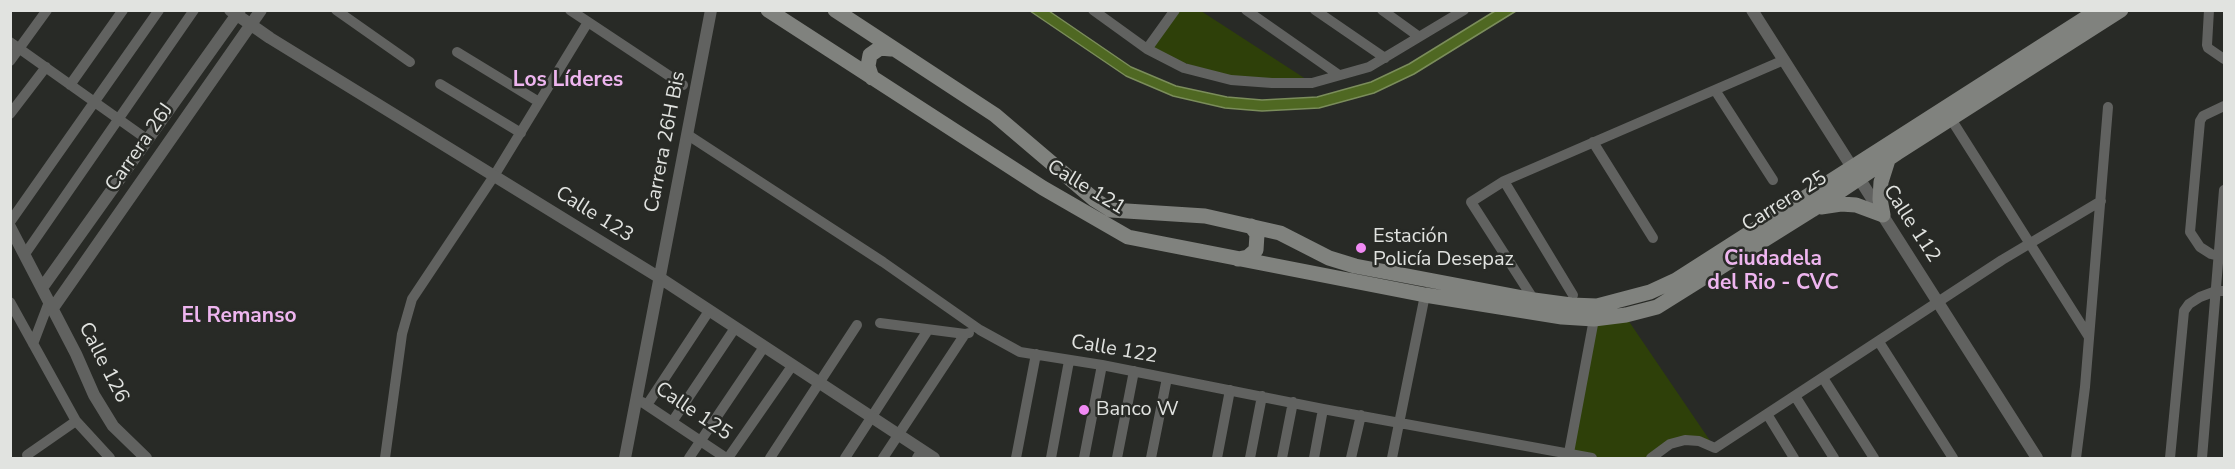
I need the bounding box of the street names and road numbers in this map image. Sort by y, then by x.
street label: Carrera 26H Bis [641,69,691,215]
street label: Carrera 26J [101,99,179,197]
street label: Calle 121 [1042,155,1130,221]
street label: Carrera 25 [1738,167,1832,237]
street label: Calle 112 [1877,181,1945,267]
street label: Calle 123 [551,182,637,248]
street label: Calle 126 [73,319,133,407]
street label: Calle 122 [1069,331,1159,369]
street label: Calle 125 [650,378,736,446]

